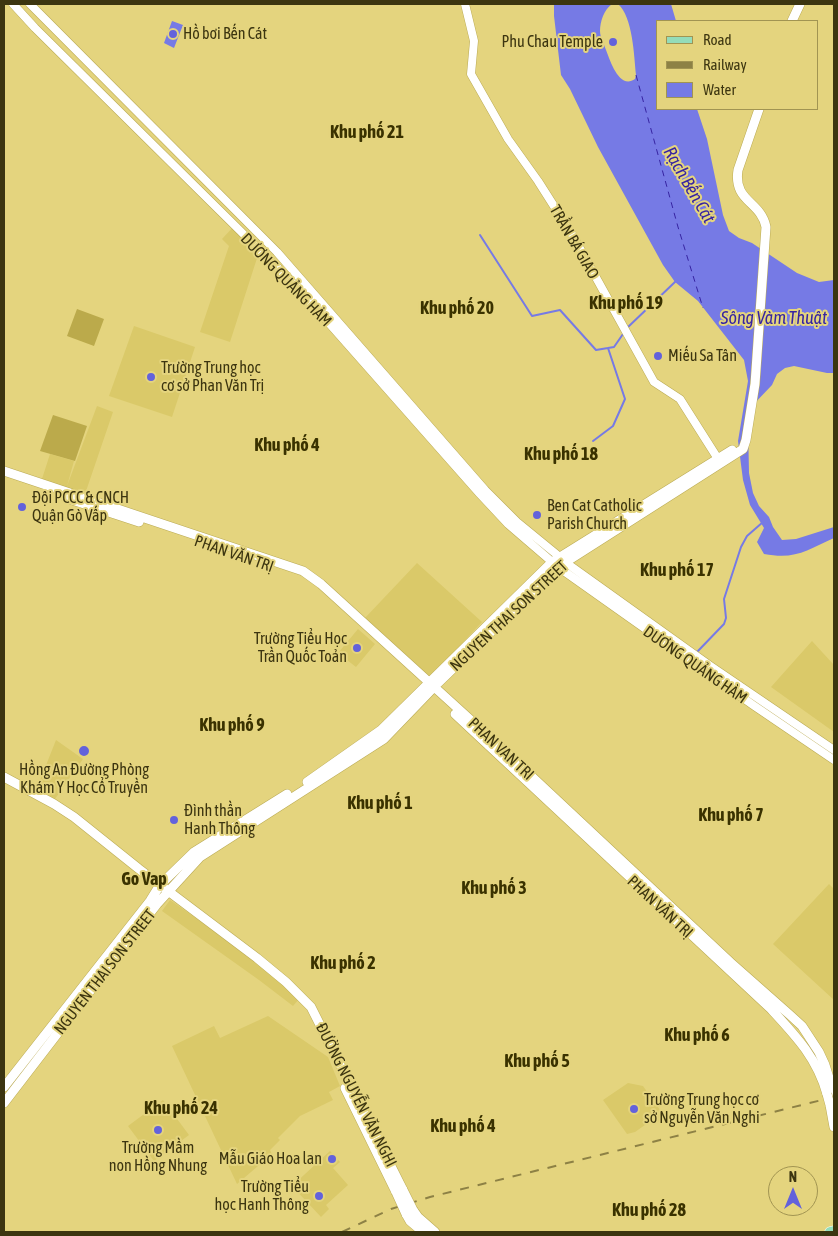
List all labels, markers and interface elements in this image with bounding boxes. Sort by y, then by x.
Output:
legend [656,20,818,110]
place label: Hồ bơi Bến Cát [183,24,267,44]
marker: Hồ bơi Bến Cát [167,28,179,40]
text: Road [703,31,732,48]
place label: Phu Chau Temple [501,32,603,52]
marker: Phu Chau Temple [607,36,619,48]
text: Railway [703,56,747,73]
text: Water [703,81,736,98]
district label: Khu phố 21 [330,121,404,143]
water label: Rạch Bến Cát [658,143,720,227]
street label: TRẦN BÁ GIAO [545,202,603,282]
street label: DƯƠNG QUẢNG HÀM [237,229,335,331]
district label: Khu phố 19 [589,292,663,314]
district label: Khu phố 20 [420,297,494,319]
water label: Sông Vàm Thuật [721,307,827,329]
place label: Miếu Sa Tân [668,346,737,366]
marker: Miếu Sa Tân [652,350,664,362]
place label: Trường Trung học cơ sở Phan Văn Trị [161,358,264,396]
marker: Trường Trung học cơ sở Phan Văn Trị [145,371,157,383]
district label: Khu phố 4 [254,434,320,456]
district label: Khu phố 18 [524,443,598,465]
place label: Đội PCCC & CNCH Quận Gò Vấp [32,488,129,526]
place label: Ben Cat Catholic Parish Church [547,496,642,534]
marker: Đội PCCC & CNCH Quận Gò Vấp [16,501,28,513]
marker: Ben Cat Catholic Parish Church [531,509,543,521]
street label: PHAN VĂN TRỊ [192,531,276,577]
street label: NGUYEN THAI SON STREET [446,557,572,675]
district label: Khu phố 17 [640,559,714,581]
street label: DƯƠNG QUẢNG HÀM [639,622,751,708]
place label: Trường Tiểu Học Trần Quốc Toản [254,629,347,667]
marker: Trường Tiểu Học Trần Quốc Toản [351,642,363,654]
district label: Khu phố 9 [199,714,265,736]
street label: PHAN VAN TRI [464,714,538,784]
marker: Hồng An Đường Phòng Khám Y Học Cổ Truyền [77,744,91,758]
place label: Hồng An Đường Phòng Khám Y Học Cổ Truyền [19,760,149,798]
district label: Khu phố 1 [347,792,413,814]
place label: Đình thần Hanh Thông [184,801,255,839]
district label: Khu phố 7 [698,804,764,826]
marker: Đình thần Hanh Thông [168,814,180,826]
district label: Go Vap [121,868,167,890]
street label: PHAN VĂN TRỊ [623,872,697,942]
district label: Khu phố 3 [461,877,527,899]
street label: NGUYEN THAI SON STREET [50,906,160,1038]
district label: Khu phố 2 [310,952,376,974]
street label: ĐƯỜNG NGUYỄN VĂN NGHI [311,1020,401,1170]
district label: Khu phố 6 [664,1024,730,1046]
district label: Khu phố 5 [504,1050,570,1072]
place label: Trường Trung học cơ sở Nguyễn Văn Nghi [644,1090,760,1128]
district label: Khu phố 24 [144,1097,218,1119]
marker: Trường Trung học cơ sở Nguyễn Văn Nghi [628,1103,640,1115]
district label: Khu phố 4 [430,1115,496,1137]
marker: Trường Mầm non Hồng Nhung [152,1124,164,1136]
place label: Trường Mầm non Hồng Nhung [109,1138,207,1176]
place label: Mẫu Giáo Hoa lan [219,1149,322,1169]
marker: Mẫu Giáo Hoa lan [326,1153,338,1165]
north arrow [768,1166,818,1216]
text: N [789,1169,797,1185]
place label: Trường Tiểu học Hanh Thông [215,1177,309,1215]
marker: Trường Tiểu học Hanh Thông [313,1190,325,1202]
district label: Khu phố 28 [612,1199,686,1221]

